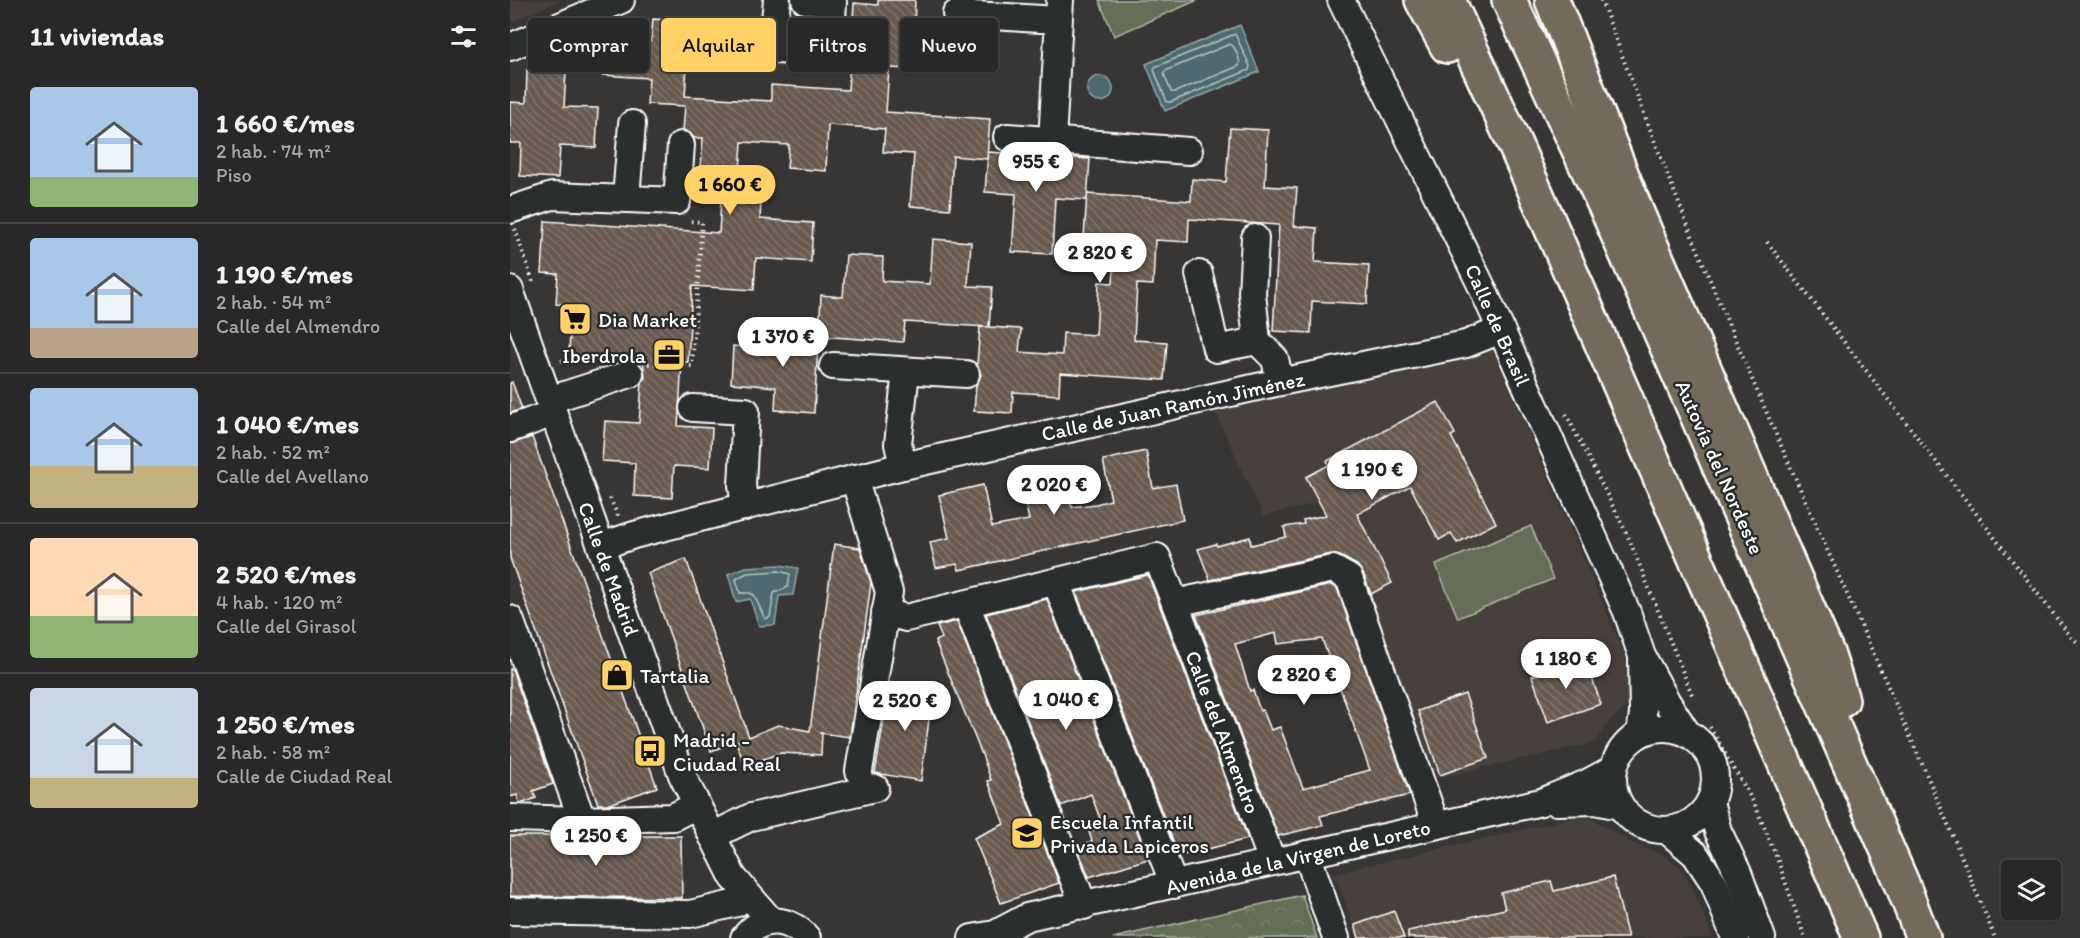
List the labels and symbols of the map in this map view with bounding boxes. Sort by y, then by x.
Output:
pin: 955 € [994,142,1078,193]
pin: 1 660 € [675,165,785,216]
pin: 2 820 € [1045,233,1155,284]
street label: Calle de Brasil [1460,260,1536,390]
supermarket icon: Dia Market [557,301,593,337]
place label: Dia Market [598,307,697,332]
pin: 1 370 € [728,317,838,368]
office icon: Iberdrola [651,337,687,373]
place label: Iberdrola [562,343,646,368]
street label: Calle de Juan Ramón Jiménez [1039,366,1307,446]
street label: Autovía del Nordeste [1670,376,1770,558]
pin: 1 190 € [1317,450,1427,501]
pin: 2 020 € [999,465,1109,516]
street label: Calle de Madrid [573,498,645,640]
pin: 1 180 € [1511,639,1621,690]
street label: Calle del Almendro [1180,647,1266,817]
pin: 2 820 € [1249,655,1359,706]
shop icon: Tartalia [599,657,635,693]
place label: Tartalia [640,663,709,688]
pin: 1 040 € [1011,680,1121,731]
pin: 2 520 € [850,681,960,732]
place label: Madrid - Ciudad Real [673,727,781,776]
bus stop icon: Madrid - Ciudad Real [632,733,668,769]
place label: Escuela Infantil Privada Lapiceros [1050,809,1209,858]
street label: Avenida de la Virgen de Loreto [1163,814,1433,900]
school or university icon: Escuela Infantil Privada Lapiceros [1009,815,1045,851]
pin: 1 250 € [541,816,651,867]

